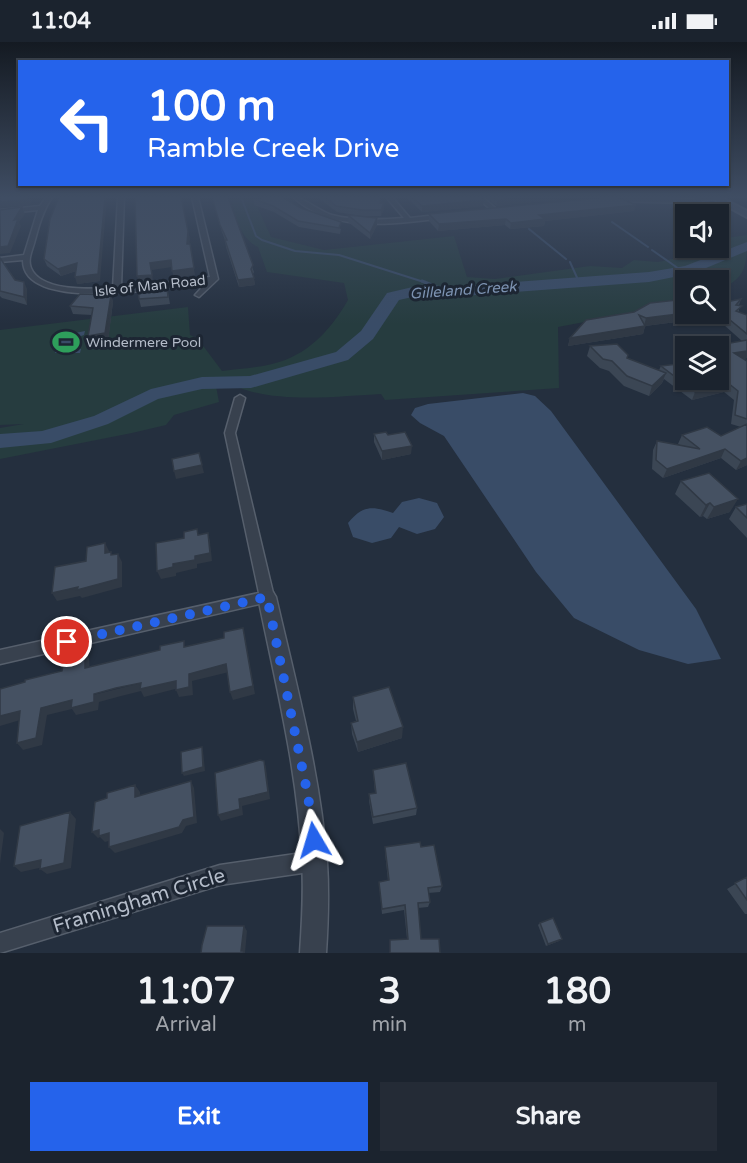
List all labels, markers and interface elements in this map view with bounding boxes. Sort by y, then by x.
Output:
text: 11:04 [30,8,91,34]
text: 100 m [147,81,276,132]
icon: left [48,84,126,162]
text: Ramble Creek Drive [147,132,400,165]
map controls [675,204,729,390]
button: sound [675,204,729,258]
button: search [675,270,729,324]
street label: Isle of Man Road [94,272,206,300]
water label: Gilleland Creek [409,277,519,303]
sports icon: Windermere Pool [51,327,81,357]
place label: Windermere Pool [86,334,201,351]
button: layers [675,336,729,390]
pin [41,616,92,667]
icon: arrive [50,625,83,658]
position arrow [282,808,346,872]
street label: Framingham Circle [50,863,228,939]
text: 11:07 [136,970,236,1013]
text: 3 [378,970,401,1013]
text: 180 [543,970,611,1013]
text: Arrival [155,1013,217,1037]
text: min [372,1013,407,1037]
text: m [568,1013,586,1037]
button: Exit [30,1082,368,1151]
button: Share [380,1082,717,1151]

